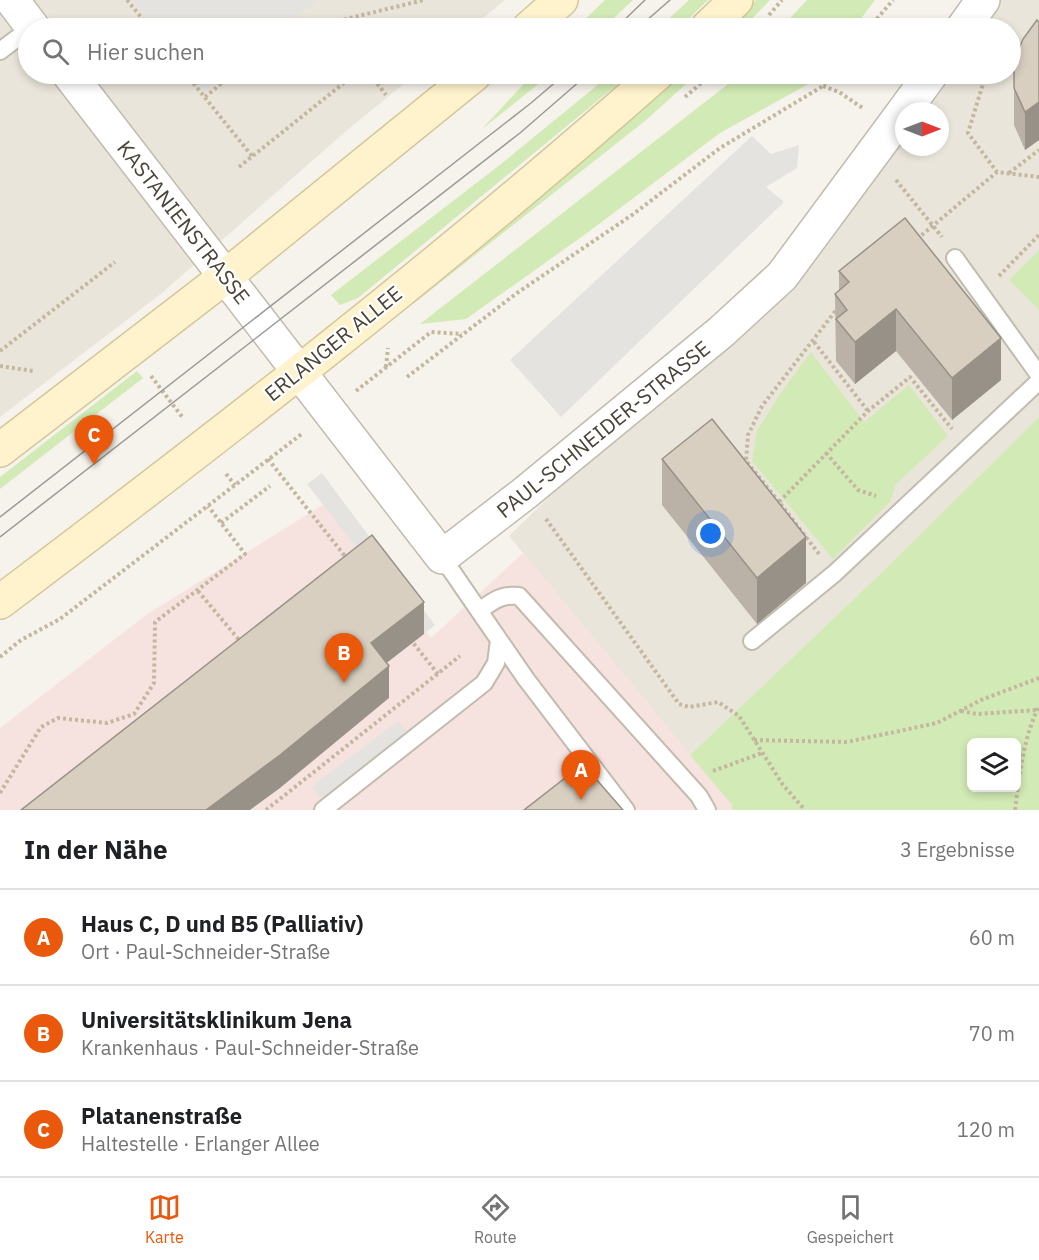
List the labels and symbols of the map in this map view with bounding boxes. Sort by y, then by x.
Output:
north arrow [895,102,949,156]
street label: KASTANIENSTRASSE [111,134,257,310]
street label: ERLANGER ALLEE [258,279,408,407]
street label: PAUL-SCHNEIDER-STRASSE [490,334,716,524]
pin: C [74,416,113,465]
your location [696,519,725,548]
pin: B [324,634,364,683]
pin: A [562,750,600,800]

